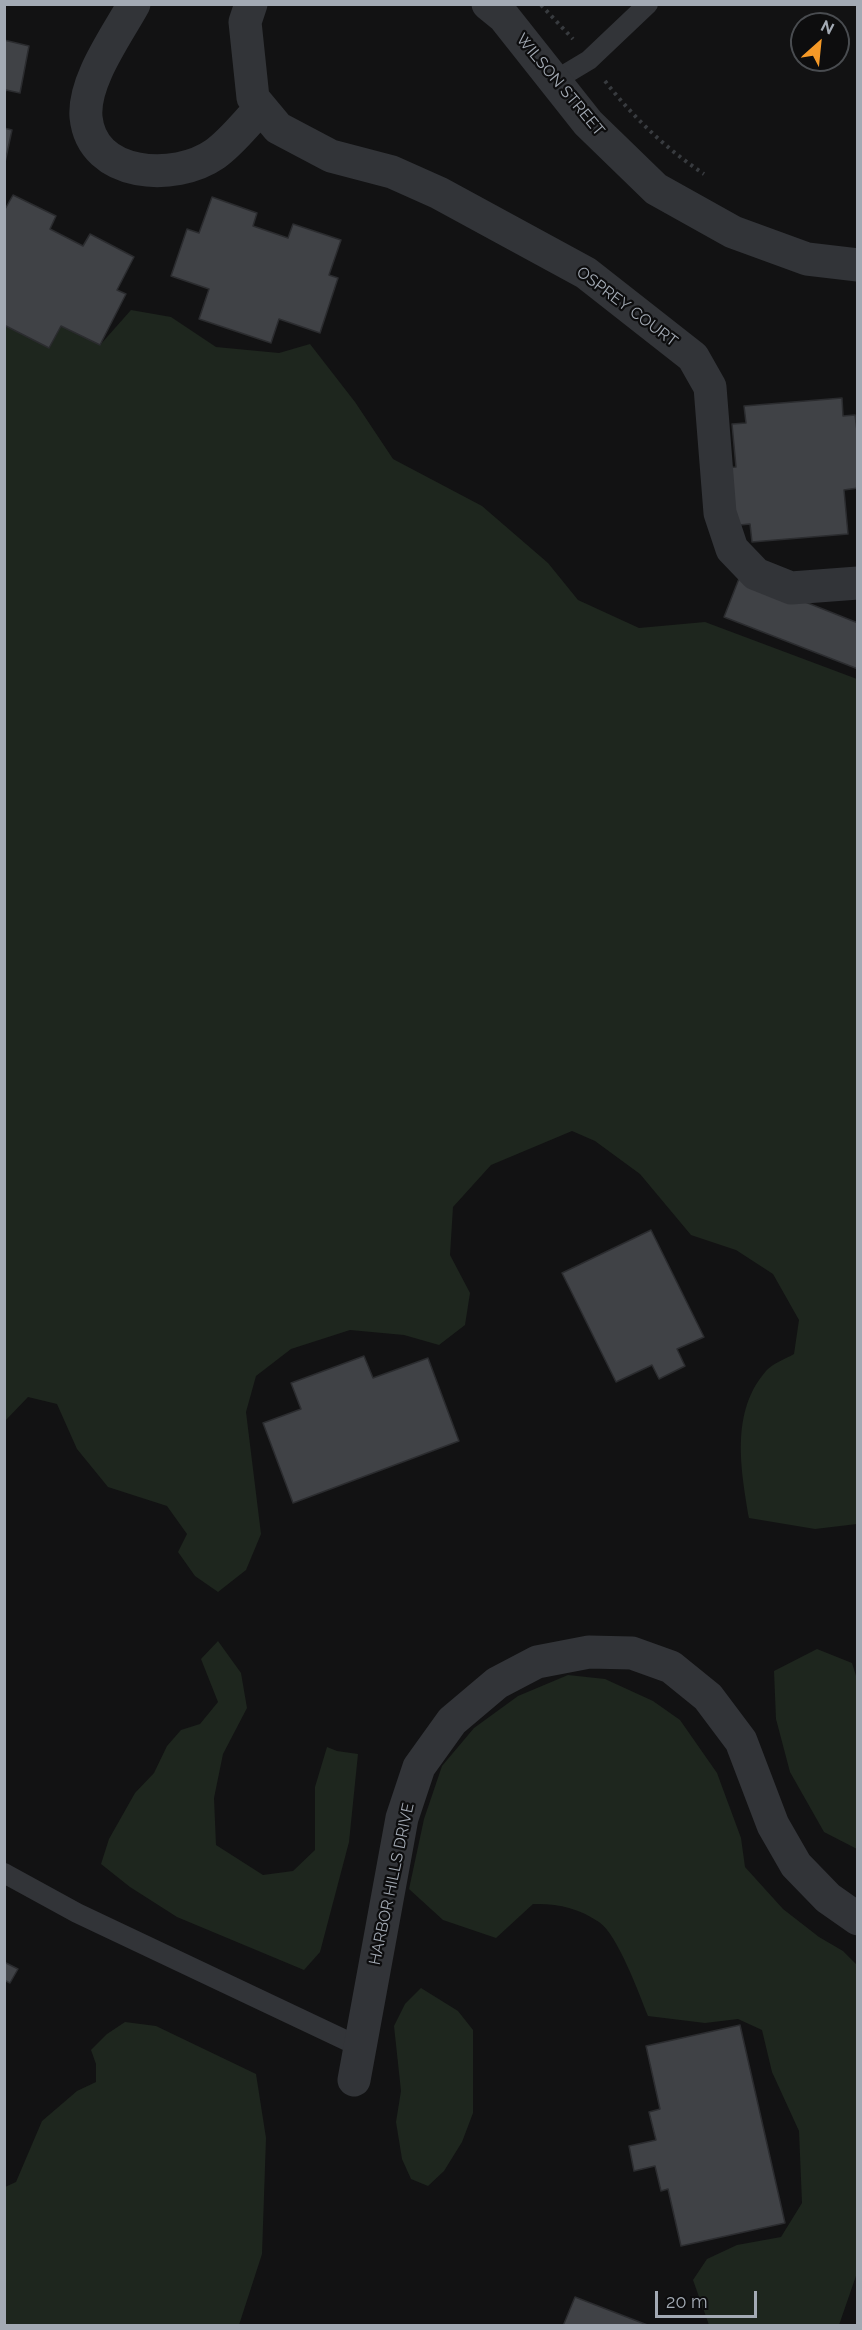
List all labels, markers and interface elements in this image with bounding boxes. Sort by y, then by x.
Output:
north arrow [790,12,850,72]
text: N [818,16,837,39]
street label: WILSON STREET [512,30,608,140]
street label: OSPREY COURT [573,263,681,351]
street label: HARBOR HILLS DRIVE [365,1801,419,1967]
scale bar [658,2279,760,2317]
text: 20 m [666,2291,708,2312]

